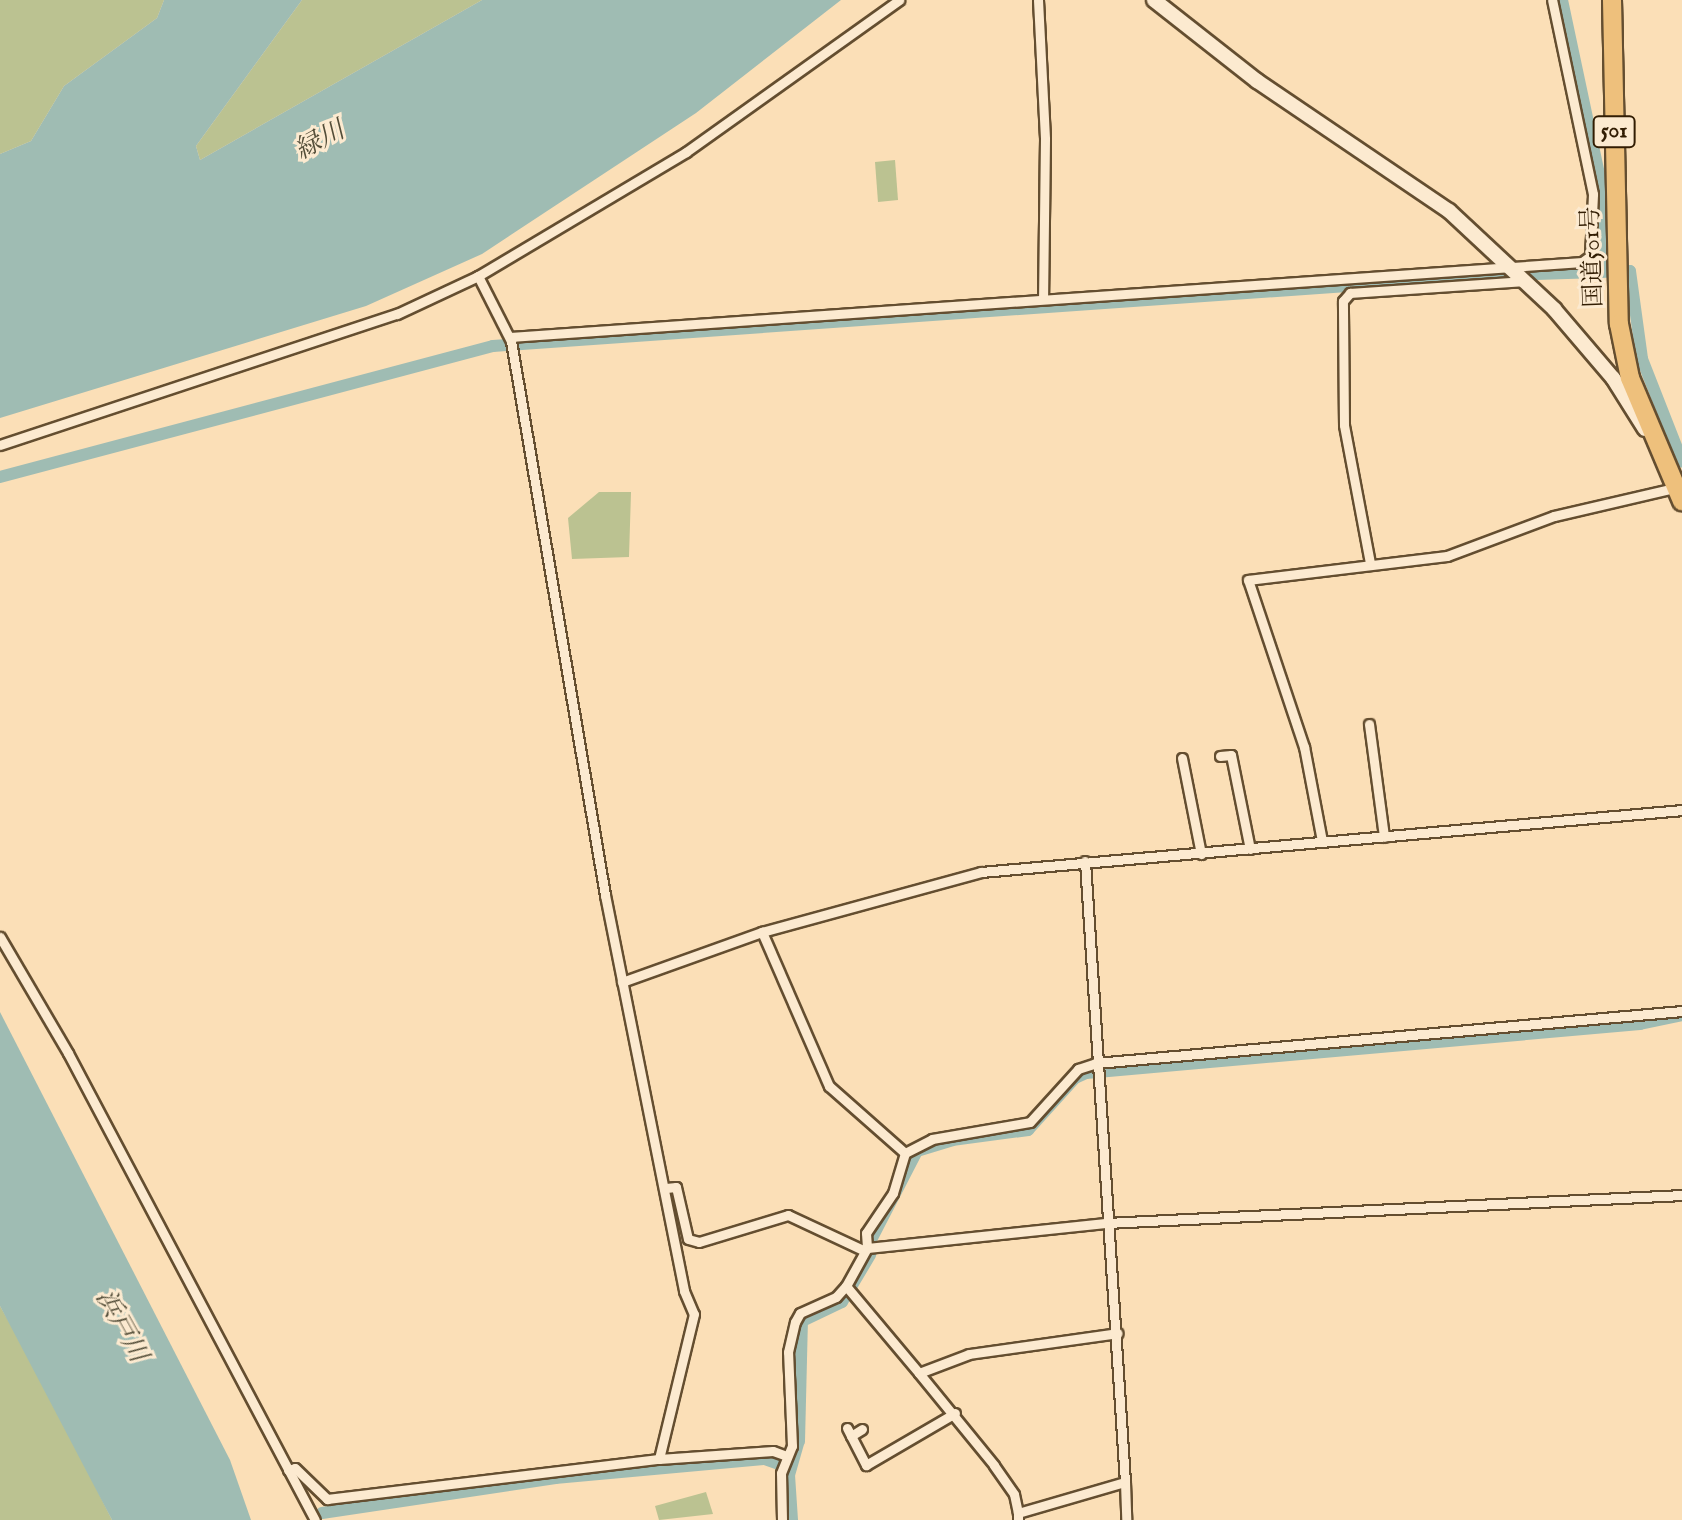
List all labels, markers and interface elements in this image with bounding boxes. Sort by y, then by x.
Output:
road number: 501 [1592,114,1636,150]
water label: 緑川 [290,115,350,167]
street label: 国道501号 [1577,206,1609,308]
water label: 浜戸川 [88,1284,154,1368]

